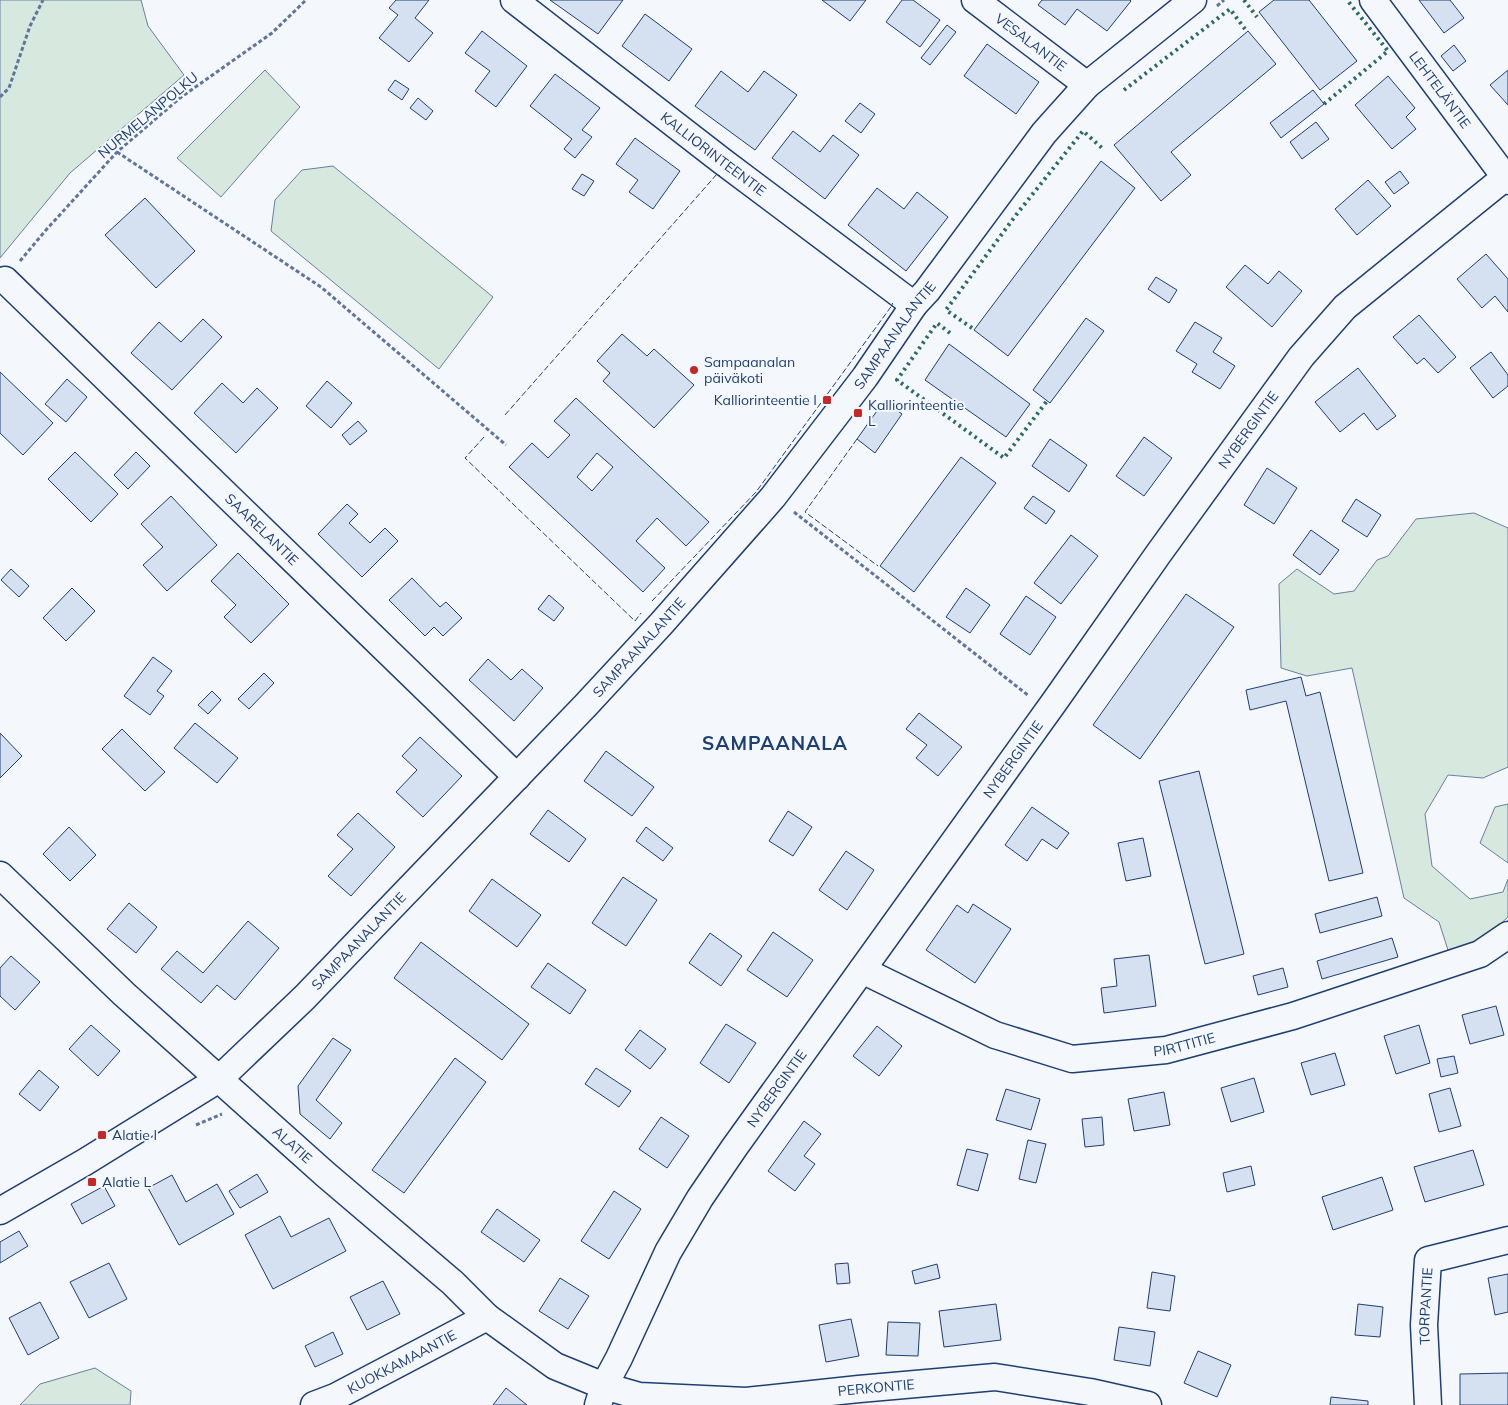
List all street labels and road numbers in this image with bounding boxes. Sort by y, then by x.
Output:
street label: VESALANTIE [991,9,1070,75]
street label: LEHTELÄNTIE [1405,48,1475,132]
street label: NURMELANPOLKU [94,68,202,162]
street label: KALLIORINTEENTIE [657,108,770,200]
street label: SAMPAANALANTIE [850,278,940,393]
street label: NYBERGINTIE [1214,388,1282,472]
street label: SAARELANTIE [221,490,302,569]
street label: SAMPAANALANTIE [589,594,689,701]
street label: NYBERGINTIE [979,717,1047,802]
street label: SAMPAANALANTIE [307,888,410,994]
street label: PIRTTITIE [1152,1028,1217,1060]
street label: NYBERGINTIE [743,1046,811,1131]
street label: ALATIE [269,1122,316,1167]
street label: TORPANTIE [1415,1267,1437,1345]
street label: KUOKKAMAANTIE [344,1326,460,1398]
street label: PERKONTIE [837,1375,915,1400]

